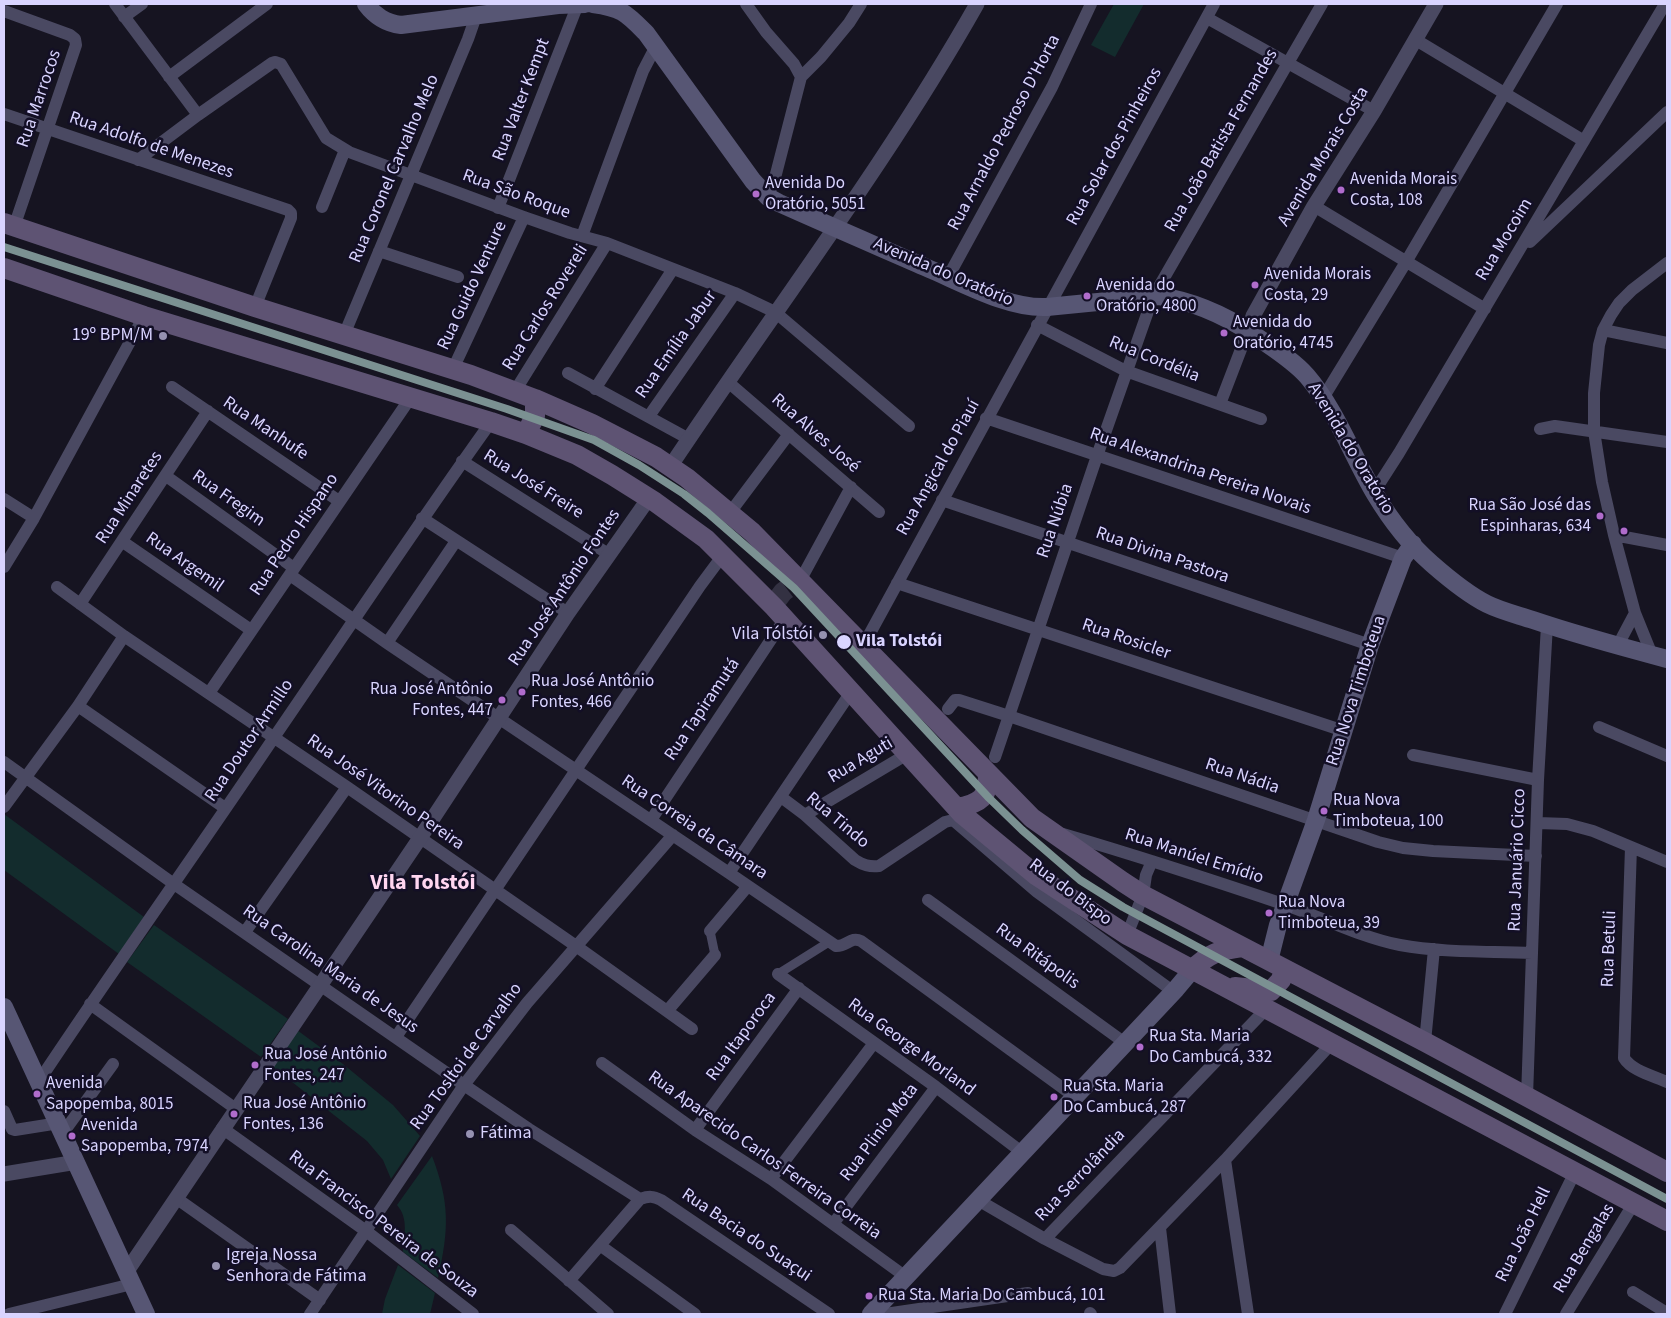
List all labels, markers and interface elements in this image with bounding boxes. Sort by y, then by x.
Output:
street label: Rua Arnaldo Pedroso D'Horta [944,31,1066,235]
street label: Rua Valter Kempt [489,36,555,164]
street label: Rua João Batista Fernandes [1161,46,1283,236]
street label: Rua Marrocos [13,47,67,151]
street label: Rua Solar dos Pinheiros [1063,64,1167,230]
street label: Rua Coronel Carvalho Melo [345,71,445,267]
street label: Avenida Morais Costa [1274,83,1374,231]
street label: Rua Adolfo de Menezes [66,108,236,184]
street label: Rua São Roque [459,165,573,225]
place label: Avenida Morais Costa, 108 [1350,170,1457,210]
place label: Avenida Do Oratório, 5051 [765,174,865,214]
marker: Avenida Morais Costa, 108 [1336,185,1346,195]
marker: Avenida Do Oratório, 5051 [751,189,761,199]
street label: Rua Mocoim [1472,195,1538,285]
street label: Rua Guido Venture [434,218,512,354]
street label: Avenida do Oratório [870,234,1016,312]
street label: Rua Carlos Rovereli [498,241,594,375]
place label: Avenida Morais Costa, 29 [1264,265,1371,305]
place label: Avenida do Oratório, 4800 [1096,276,1196,316]
marker: Avenida Morais Costa, 29 [1250,280,1260,290]
street label: Rua Emília Jabur [632,287,722,403]
marker: Avenida do Oratório, 4800 [1082,291,1092,301]
place label: Avenida do Oratório, 4745 [1233,313,1333,353]
place label: 19º BPM/M [72,325,153,347]
marker: Avenida do Oratório, 4745 [1219,328,1229,338]
marker: 19º BPM/M [157,330,169,342]
street label: Rua Cordélia [1106,332,1202,388]
street label: Avenida do Oratório [1302,379,1398,519]
street label: Rua Alves José [766,390,864,478]
street label: Rua Manhufe [218,393,312,465]
street label: Rua Angical do Piauí [893,396,985,540]
street label: Rua Alexandrina Pereira Novais [1086,424,1314,520]
street label: Rua José Freire [479,446,587,524]
street label: Rua Minaretes [92,448,168,548]
street label: Rua Fregim [187,466,269,532]
street label: Rua Pedro Hispano [246,470,344,600]
street label: Rua Núbia [1033,481,1079,561]
place label: Rua São José das Espinharas, 634 [1468,496,1591,536]
street label: Rua José Antônio Fontes [504,505,626,671]
marker: Rua São José das Espinharas, 634 [1595,511,1605,521]
street label: Rua Divina Pastora [1092,523,1232,589]
unlabelled marker [1619,526,1629,536]
street label: Rua Argemil [141,528,227,598]
street label: Rua Nova Timboteua [1323,613,1391,769]
street label: Rua Rosicler [1079,615,1173,665]
place label: Vila Tólstói [732,624,813,646]
marker: Vila Tólstói [817,629,829,641]
place label: Vila Tolstói [856,631,942,653]
marker: Vila Tolstói [835,633,853,651]
street label: Rua Tapiramutá [661,655,745,765]
place label: Rua José Antônio Fontes, 466 [531,672,654,712]
street label: Rua Doutor Armillo [201,676,299,806]
place label: Rua José Antônio Fontes, 447 [370,680,493,720]
marker: Rua José Antônio Fontes, 466 [517,687,527,697]
marker: Rua José Antônio Fontes, 447 [497,695,507,705]
street label: Rua José Vitorino Pereira [302,730,468,856]
street label: Rua Aguti [825,733,897,789]
street label: Rua Nádia [1202,754,1282,800]
street label: Rua Correia da Câmara [617,771,771,885]
street label: Rua Tindo [801,788,873,854]
street label: Rua Januário Cicco [1505,788,1531,932]
place label: Rua Nova Timboteua, 100 [1333,791,1443,831]
marker: Rua Nova Timboteua, 100 [1319,806,1329,816]
street label: Rua Manúel Emídio [1122,824,1266,890]
street label: Rua do Bispo [1024,855,1116,931]
district label: Vila Tolstói [370,871,476,897]
place label: Rua Nova Timboteua, 39 [1278,893,1380,933]
street label: Rua Carolina Maria de Jesus [238,901,422,1039]
marker: Rua Nova Timboteua, 39 [1264,908,1274,918]
street label: Rua Betuli [1598,910,1622,988]
street label: Rua Ritápolis [991,919,1083,995]
street label: Rua Tosltoi de Carvalho [406,979,528,1135]
street label: Rua Itaporoca [702,988,782,1086]
street label: Rua George Morland [843,994,979,1102]
place label: Rua Sta. Maria Do Cambucá, 332 [1149,1027,1272,1067]
marker: Rua Sta. Maria Do Cambucá, 332 [1135,1042,1145,1052]
place label: Rua José Antônio Fontes, 247 [264,1045,387,1085]
marker: Rua José Antônio Fontes, 247 [250,1060,260,1070]
street label: Rua Aparecido Carlos Ferreira Correia [643,1067,885,1245]
place label: Avenida Sapopemba, 8015 [46,1074,173,1114]
place label: Rua Sta. Maria Do Cambucá, 287 [1063,1077,1186,1117]
street label: Rua Plinio Mota [836,1080,924,1186]
marker: Avenida Sapopemba, 8015 [32,1089,42,1099]
marker: Rua Sta. Maria Do Cambucá, 287 [1049,1092,1059,1102]
place label: Rua José Antônio Fontes, 136 [243,1094,366,1134]
marker: Rua José Antônio Fontes, 136 [229,1109,239,1119]
place label: Avenida Sapopemba, 7974 [81,1116,208,1156]
place label: Fátima [480,1123,532,1145]
street label: Rua Serrolândia [1031,1125,1131,1227]
marker: Fátima [464,1128,476,1140]
marker: Avenida Sapopemba, 7974 [67,1131,77,1141]
street label: Rua Francisco Pereira de Souza [284,1147,482,1303]
street label: Rua João Hell [1492,1184,1556,1286]
street label: Rua Bacia do Suaçui [677,1185,815,1287]
street label: Rua Bengalas [1550,1200,1620,1298]
place label: Igreja Nossa Senhora de Fátima [226,1245,367,1288]
marker: Igreja Nossa Senhora de Fátima [210,1260,222,1272]
place label: Rua Sta. Maria Do Cambucá, 101 [878,1286,1105,1306]
marker: Rua Sta. Maria Do Cambucá, 101 [864,1291,874,1301]

